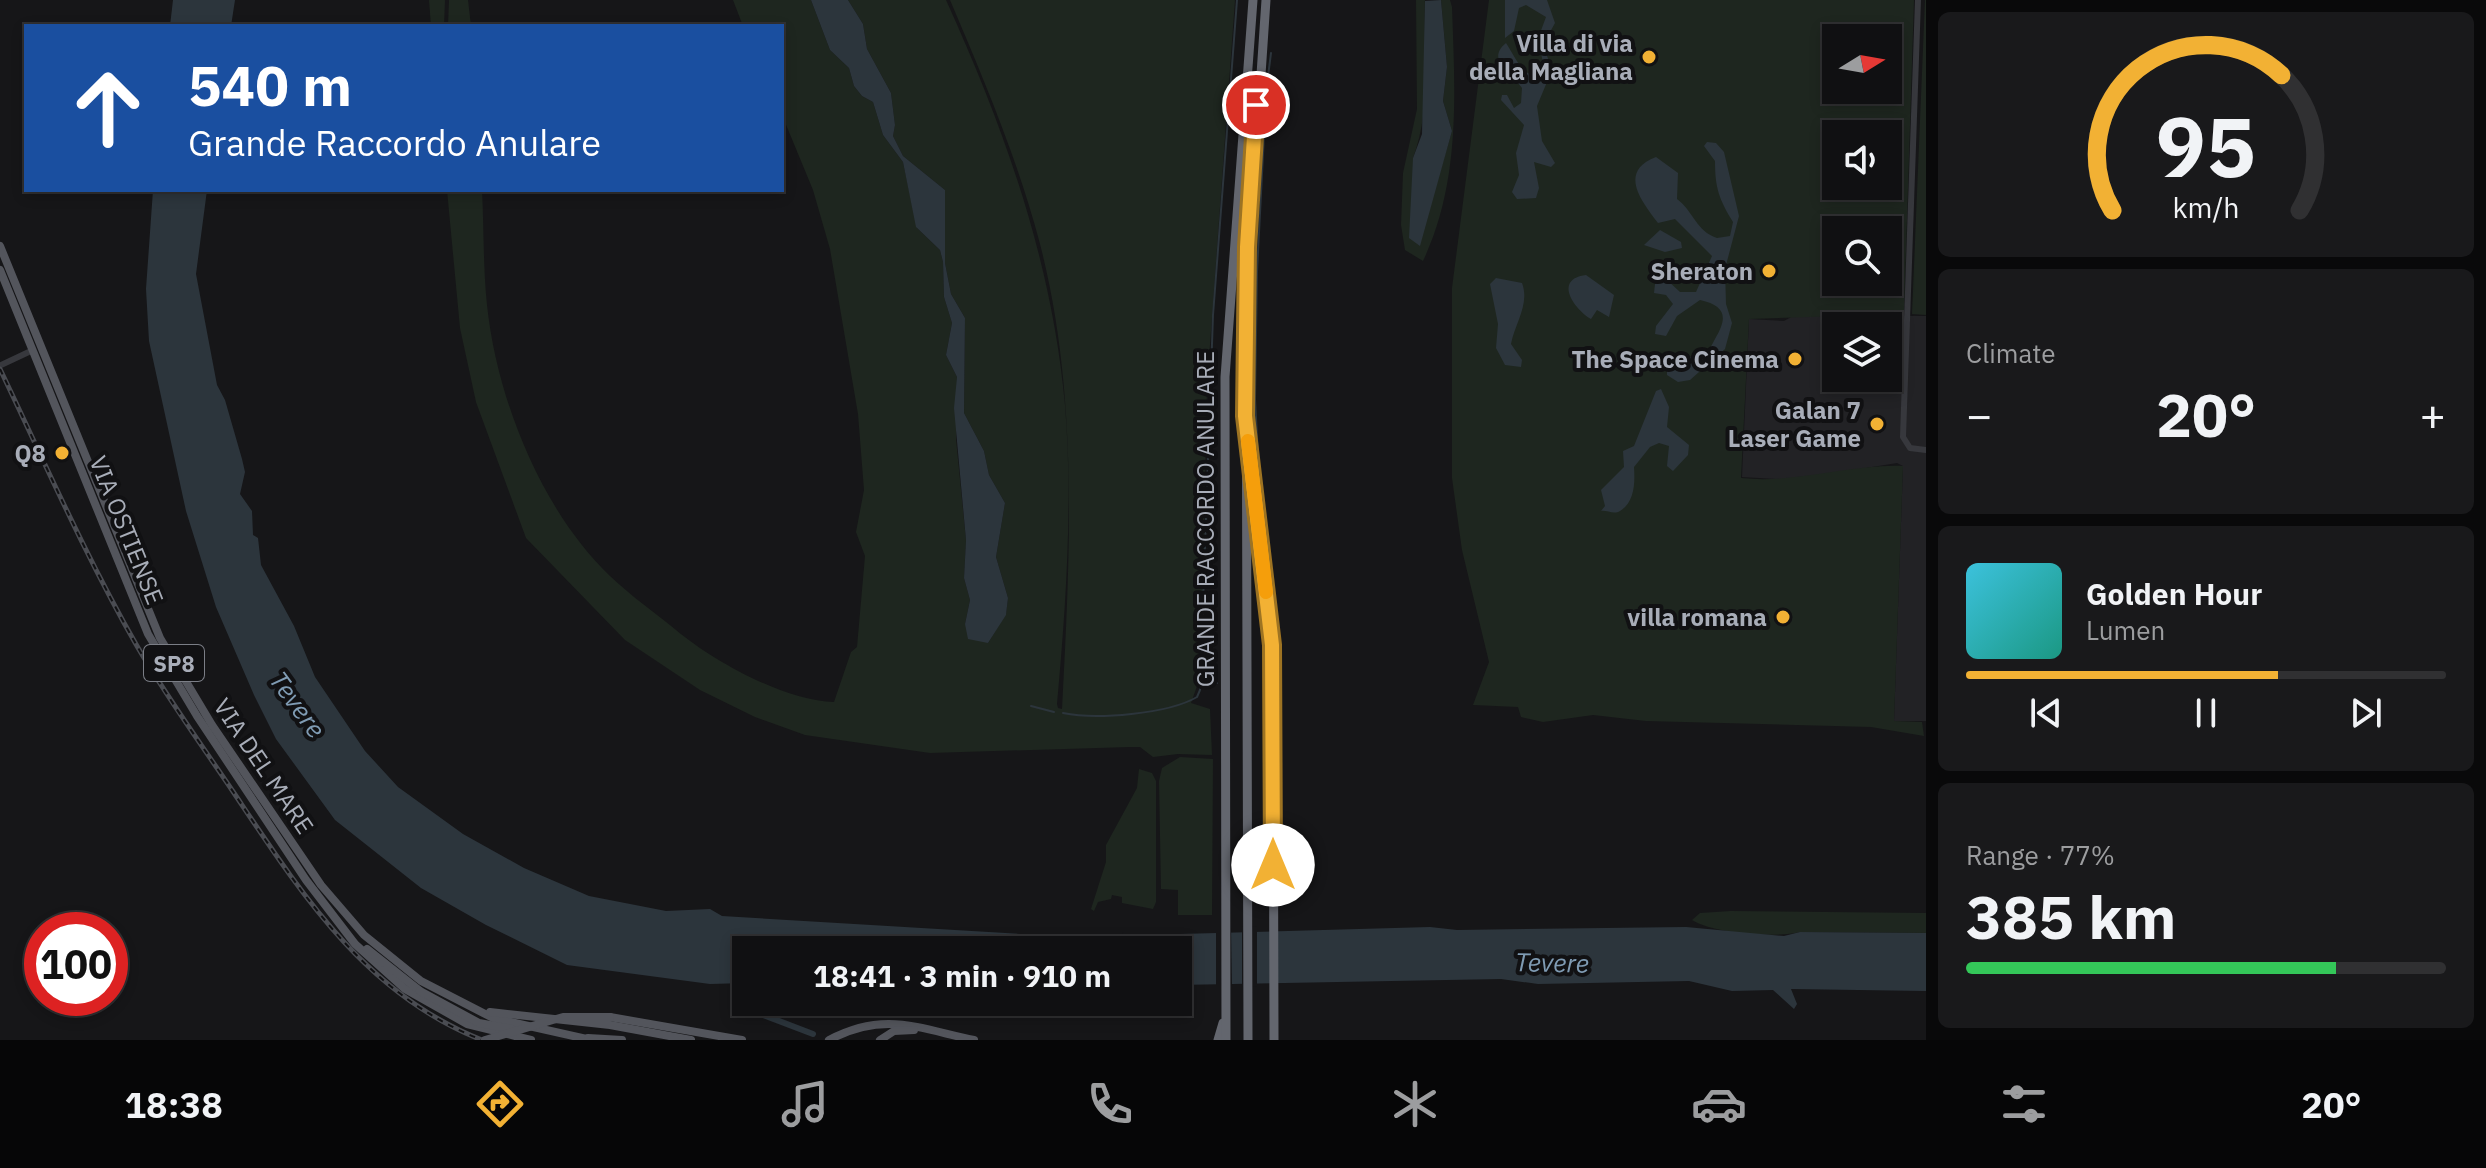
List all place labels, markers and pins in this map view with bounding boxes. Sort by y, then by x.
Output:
place label: Villa di via della Magliana [1469,27,1633,87]
marker: Villa di via della Magliana [1640,48,1658,66]
pin [1222,71,1290,139]
place label: Sheraton [1650,255,1753,287]
marker: Sheraton [1760,262,1778,280]
place label: The Space Cinema [1571,343,1779,375]
marker: The Space Cinema [1786,350,1804,368]
place label: Galan 7 Laser Game [1728,394,1861,454]
marker: Galan 7 Laser Game [1868,415,1886,433]
place label: Q8 [14,437,46,469]
marker: Q8 [53,444,71,462]
place label: villa romana [1627,601,1767,633]
marker: villa romana [1774,608,1792,626]

